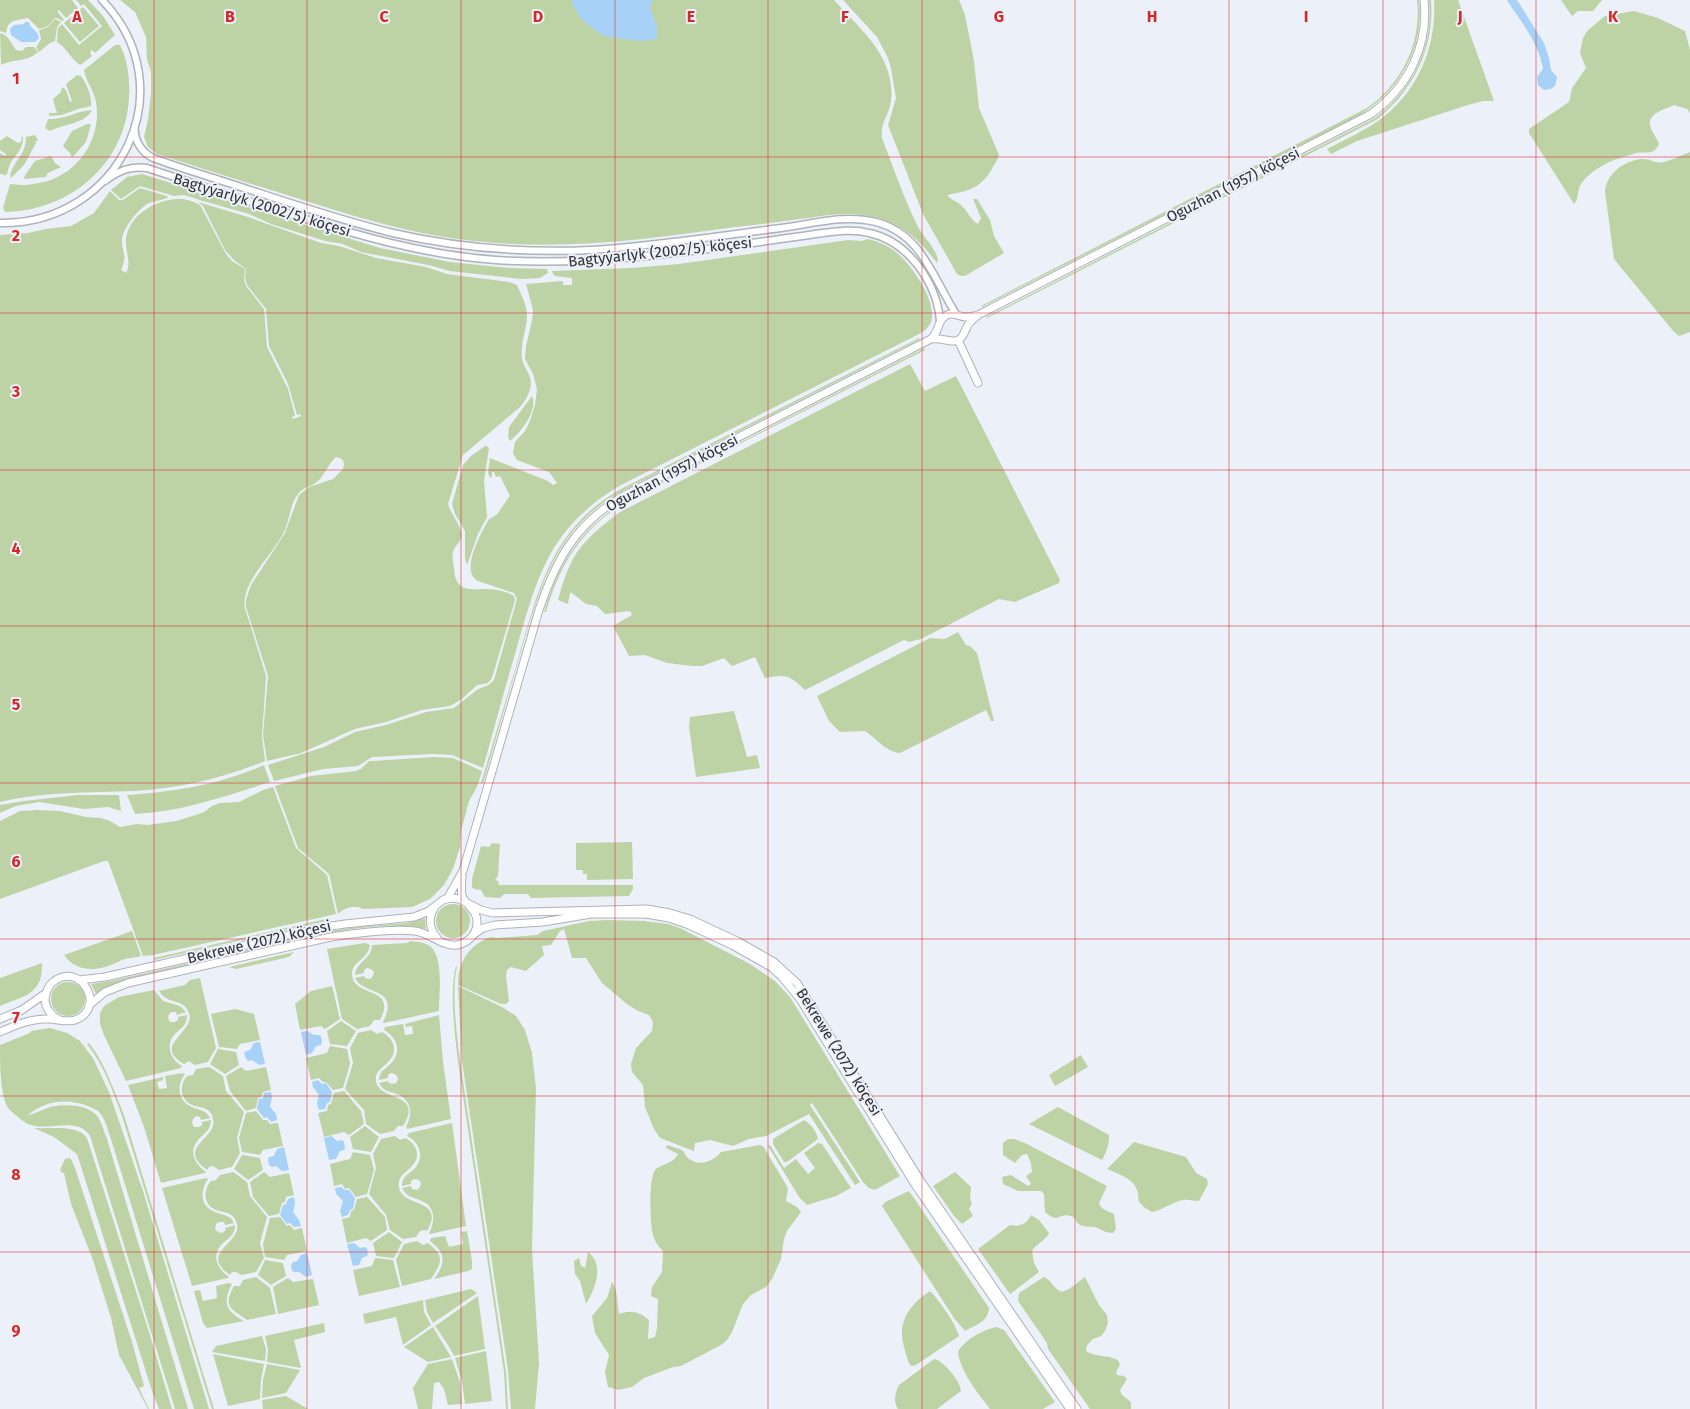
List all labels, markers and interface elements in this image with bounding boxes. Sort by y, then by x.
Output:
text: A [71,7,82,26]
text: B [225,7,235,26]
text: C [379,7,389,26]
text: D [533,7,543,26]
text: E [687,7,695,26]
text: F [841,7,849,26]
text: G [994,7,1004,26]
text: H [1147,7,1157,26]
text: I [1304,7,1308,26]
text: J [1456,7,1463,26]
text: K [1608,7,1619,26]
text: 1 [12,69,20,88]
street label: Oguzhan (1957) köçesi [1163,144,1303,226]
street label: Bagtyýarlyk (2002/5) köçesi [171,169,353,241]
text: 2 [12,226,20,245]
street label: Bagtyýarlyk (2002/5) köçesi [567,233,753,271]
text: 3 [11,382,20,401]
street label: Oguzhan (1957) köçesi [603,430,741,516]
text: 4 [11,539,21,558]
text: 5 [12,695,21,714]
text: 6 [11,852,21,871]
street label: Bekrewe (2072) köçesi [185,917,333,967]
street label: Bekrewe (2072) köçesi [792,985,886,1119]
text: 7 [12,1008,20,1027]
text: 8 [11,1165,21,1184]
text: 9 [12,1321,21,1340]

